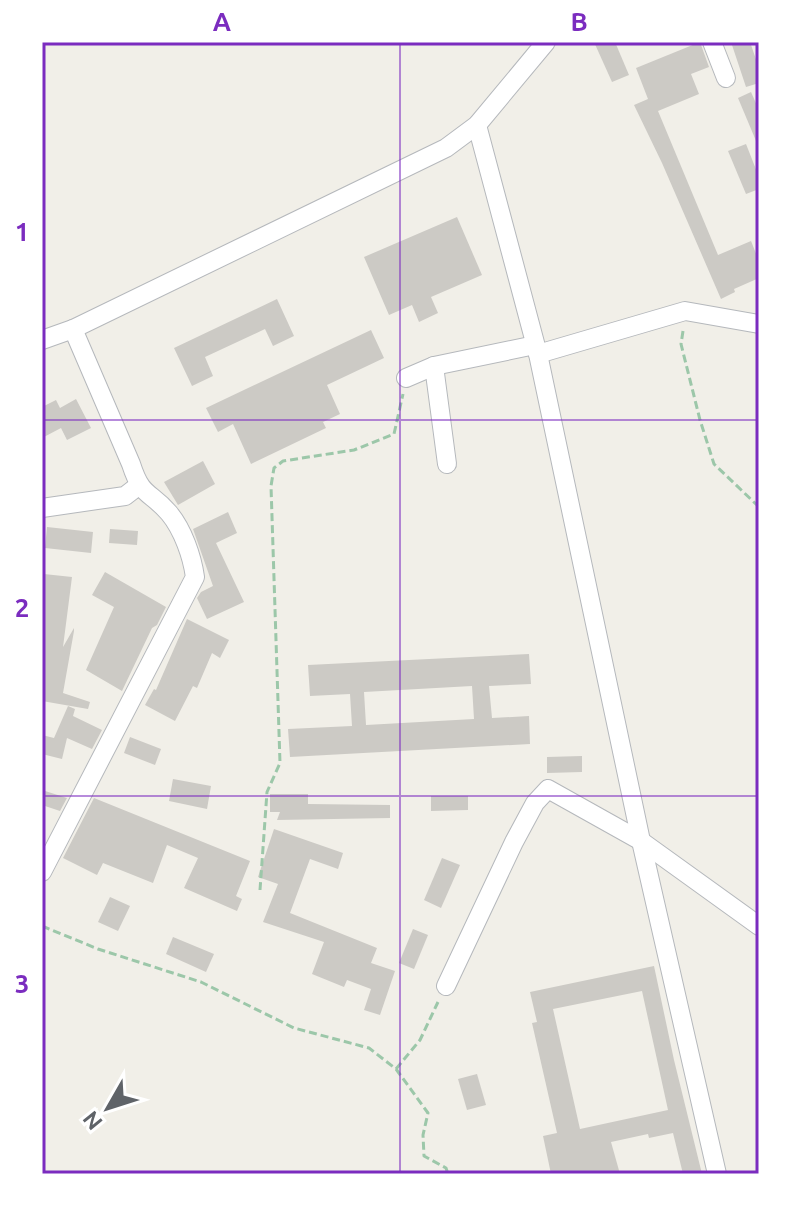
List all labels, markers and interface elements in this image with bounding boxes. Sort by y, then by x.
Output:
text: A [213,7,232,36]
text: B [570,7,588,36]
text: 1 [15,217,29,246]
text: 2 [15,593,29,622]
text: 3 [15,969,29,998]
north arrow [68,1068,148,1148]
text: N [77,1107,107,1135]

